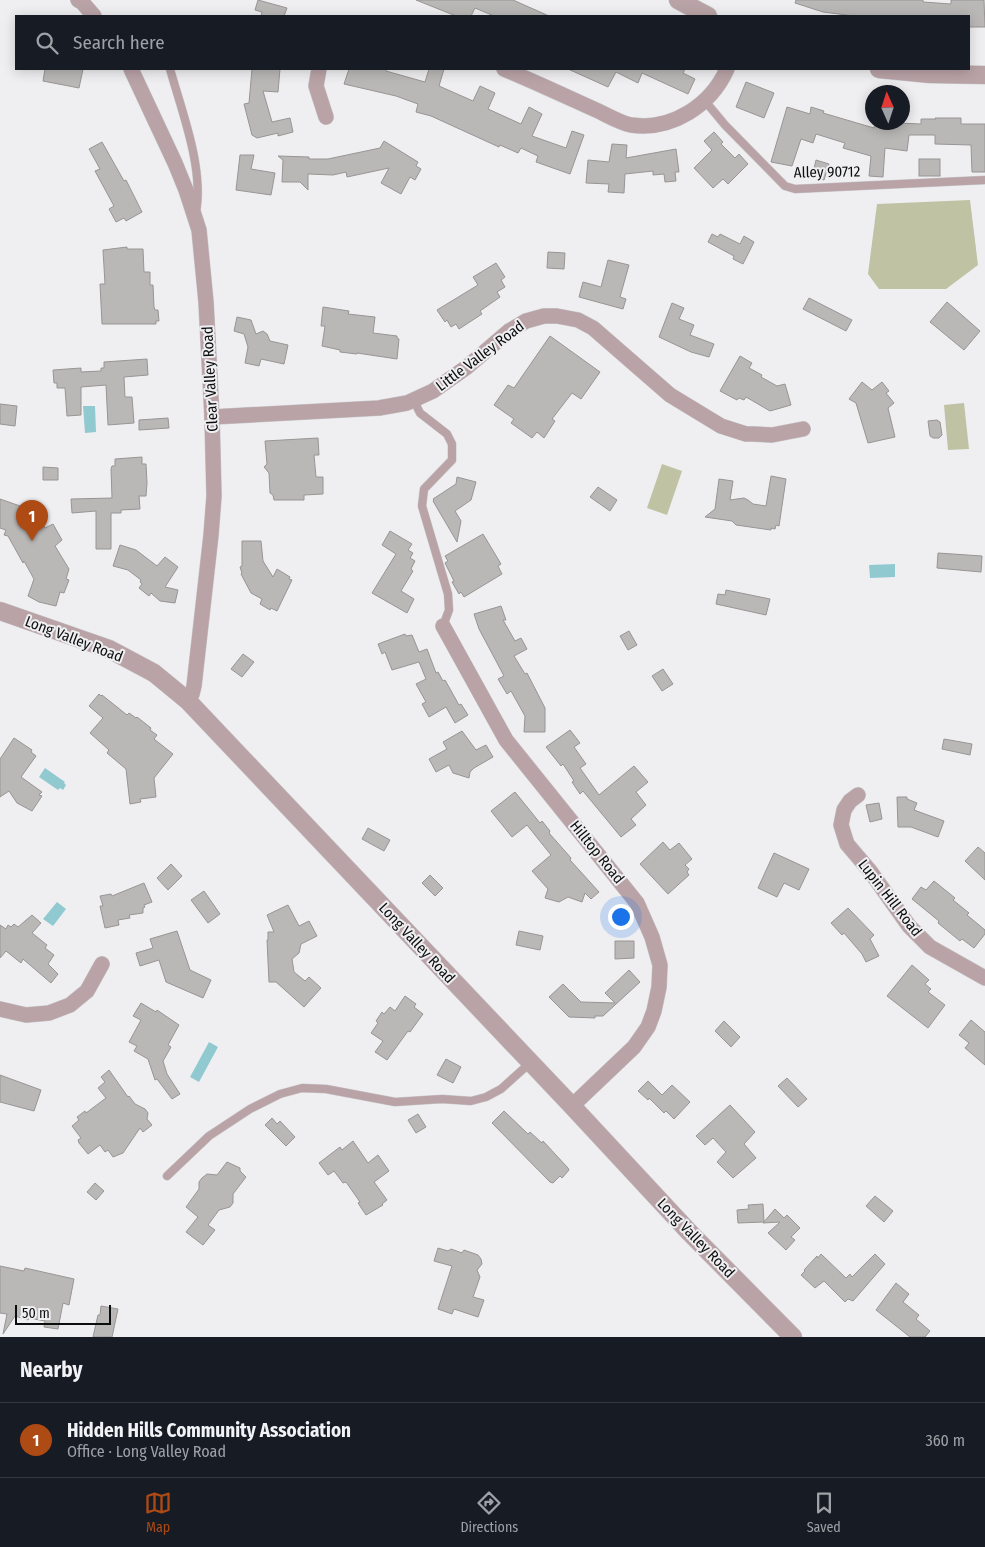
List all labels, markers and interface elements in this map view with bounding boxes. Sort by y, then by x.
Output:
search box [15,15,970,70]
icon: search [33,29,61,57]
text: Search here [73,31,165,54]
north arrow [865,85,910,130]
street label: Alley 90712 [794,162,861,182]
street label: Little Valley Road [432,317,528,395]
street label: Clear Valley Road [198,326,222,432]
pin: 1 [16,500,48,541]
street label: Long Valley Road [22,612,126,666]
street label: Hilltop Road [566,817,628,887]
street label: Lupin Hill Road [854,856,926,940]
street label: Long Valley Road [375,899,459,987]
your location [608,904,634,930]
street label: Long Valley Road [654,1195,738,1281]
scale bar [15,1302,111,1325]
text: 50 m [22,1305,50,1322]
text: Nearby [20,1357,82,1383]
text: Hidden Hills Community Association [67,1419,351,1442]
text: 1 [33,1431,39,1450]
text: 360 m [925,1431,965,1450]
text: Office · Long Valley Road [67,1442,226,1461]
tab: Map [144,1489,172,1536]
tab: Directions [460,1489,518,1536]
tab: Saved [807,1489,841,1536]

